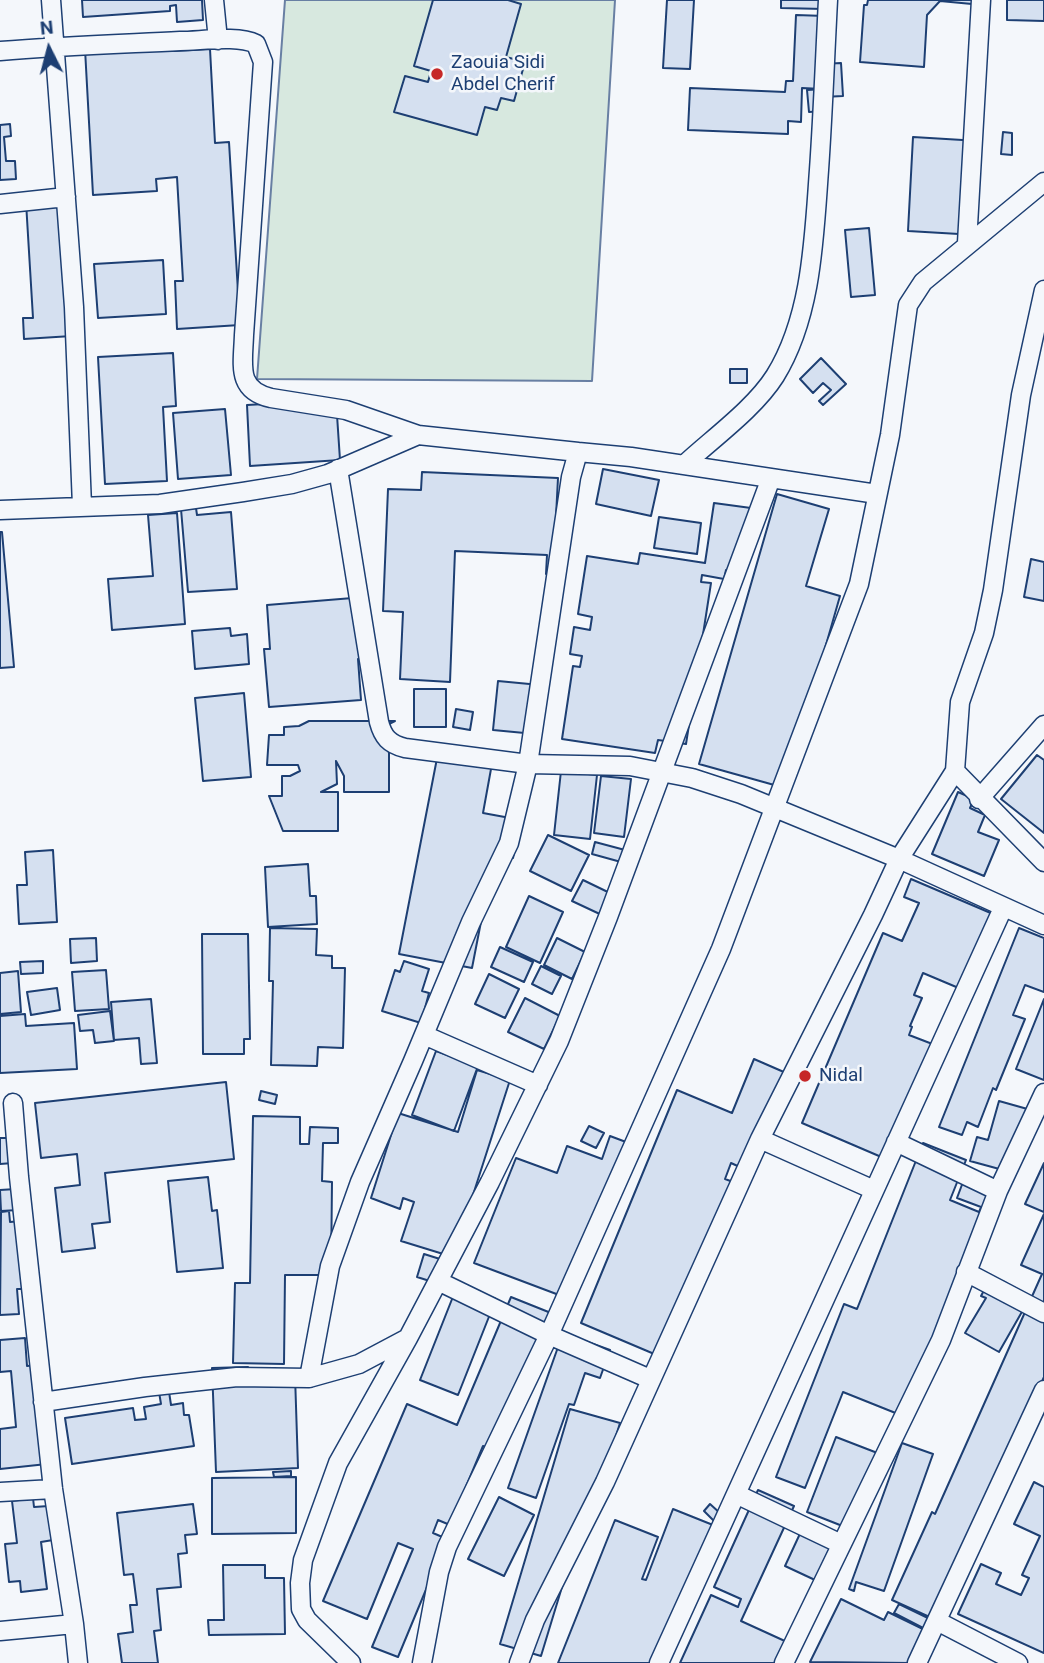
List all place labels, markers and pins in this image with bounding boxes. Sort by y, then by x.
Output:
place label: Zaouia Sidi Abdel Cherif [451,52,555,96]
marker: Zaouia Sidi Abdel Cherif [429,66,445,82]
place label: Nidal [819,1065,863,1087]
marker: Nidal [797,1068,813,1084]

